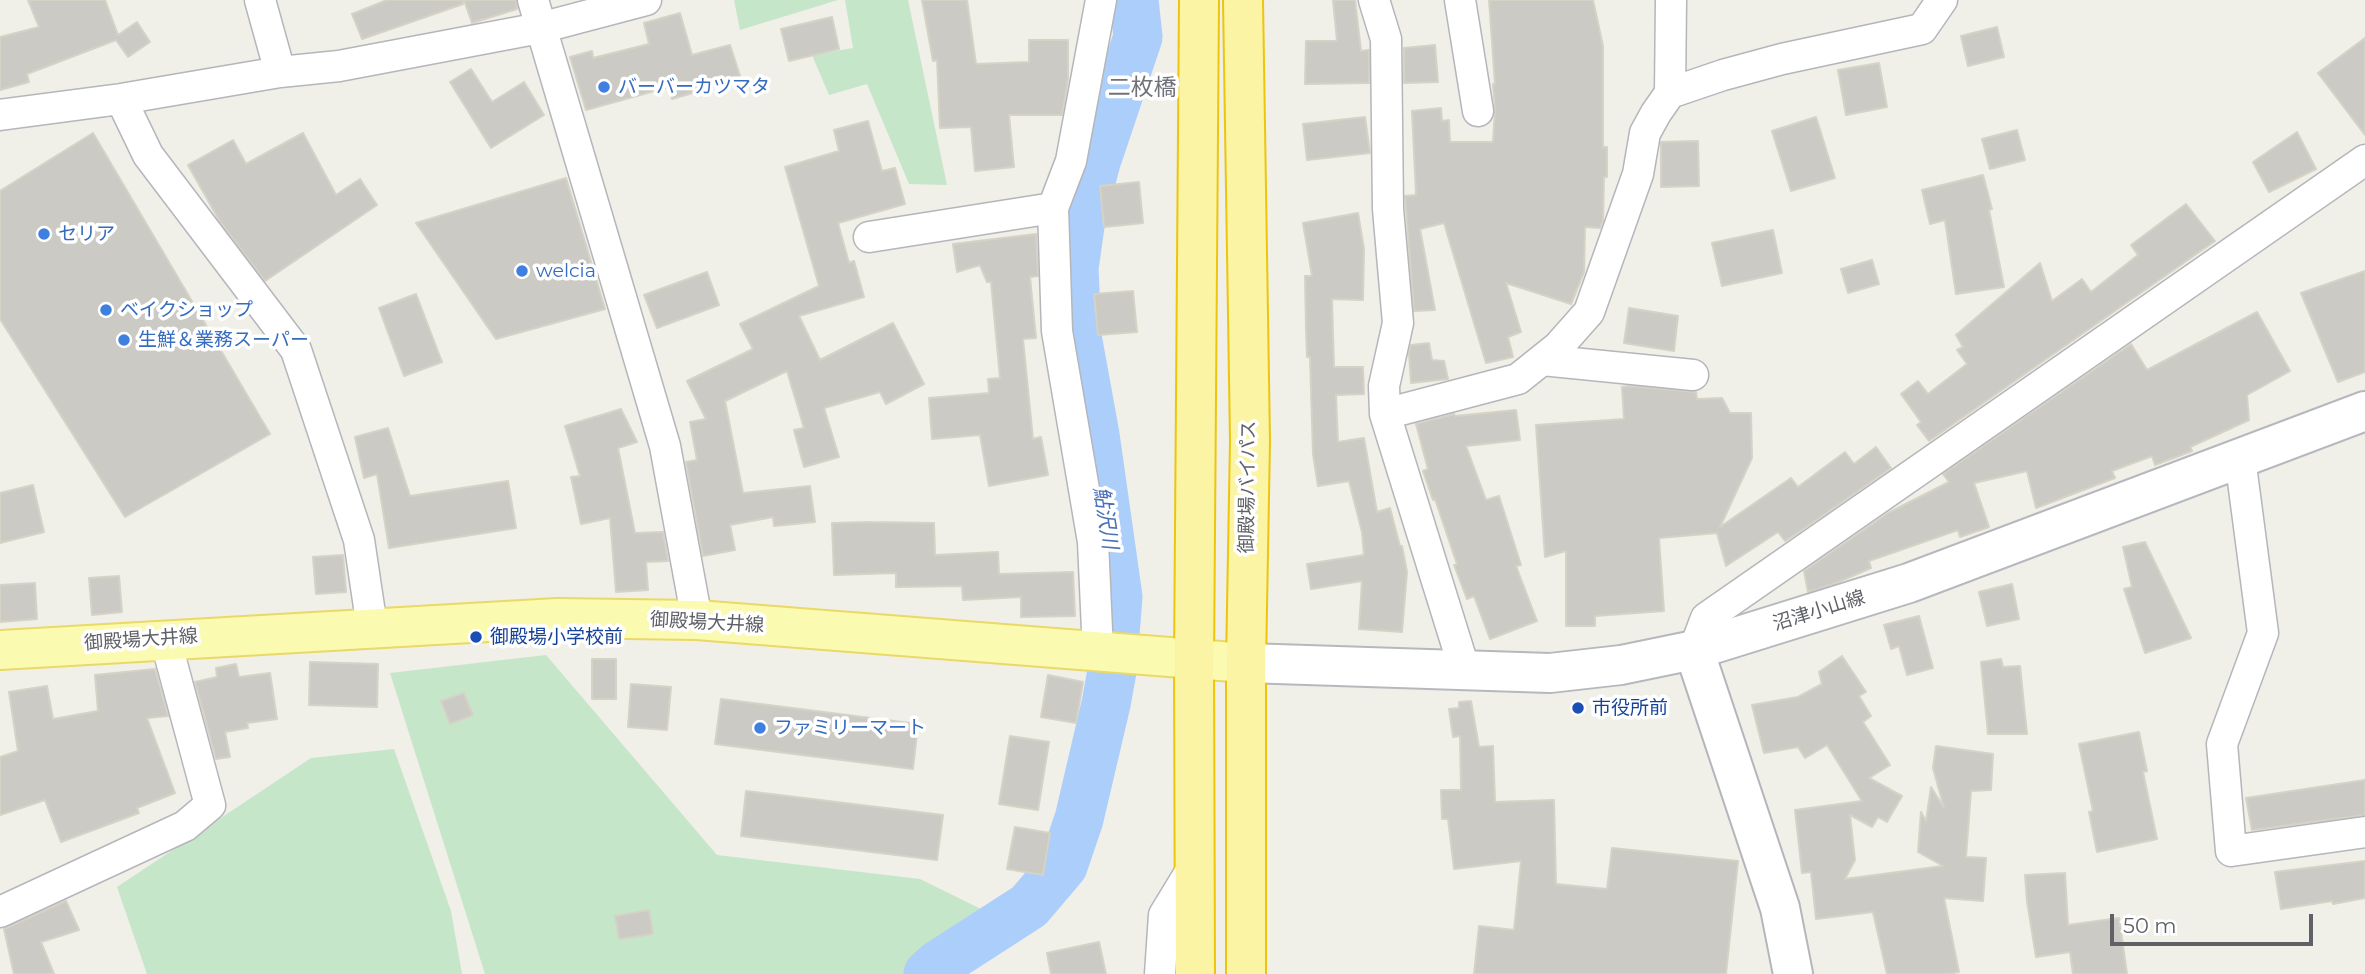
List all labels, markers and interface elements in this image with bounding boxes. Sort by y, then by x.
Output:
district label: 二枚橋 [1108,74,1176,102]
place label: バーバーカツマタ [618,76,770,98]
marker: バーバーカツマタ [596,79,612,95]
place label: セリア [58,223,115,245]
marker: セリア [36,226,52,242]
place label: welcia [536,260,596,282]
marker: welcia [514,263,530,279]
place label: ベイクショップ [120,299,253,321]
marker: ベイクショップ [98,302,114,318]
place label: 生鮮＆業務スーパー [138,329,309,351]
marker: 生鮮＆業務スーパー [116,332,132,348]
street label: 御殿場バイパス [1235,420,1261,554]
water label: 鮎沢川 [1088,485,1122,551]
street label: 沼津小山線 [1770,586,1868,636]
street label: 御殿場大井線 [649,609,765,637]
street label: 御殿場大井線 [83,625,199,655]
place label: 御殿場小学校前 [490,626,623,648]
marker: 御殿場小学校前 [468,629,484,645]
place label: 市役所前 [1592,697,1668,719]
marker: 市役所前 [1570,700,1586,716]
place label: ファミリーマート [774,717,926,739]
marker: ファミリーマート [752,720,768,736]
scale bar [2113,900,2316,944]
text: 50 m [2123,913,2177,938]

